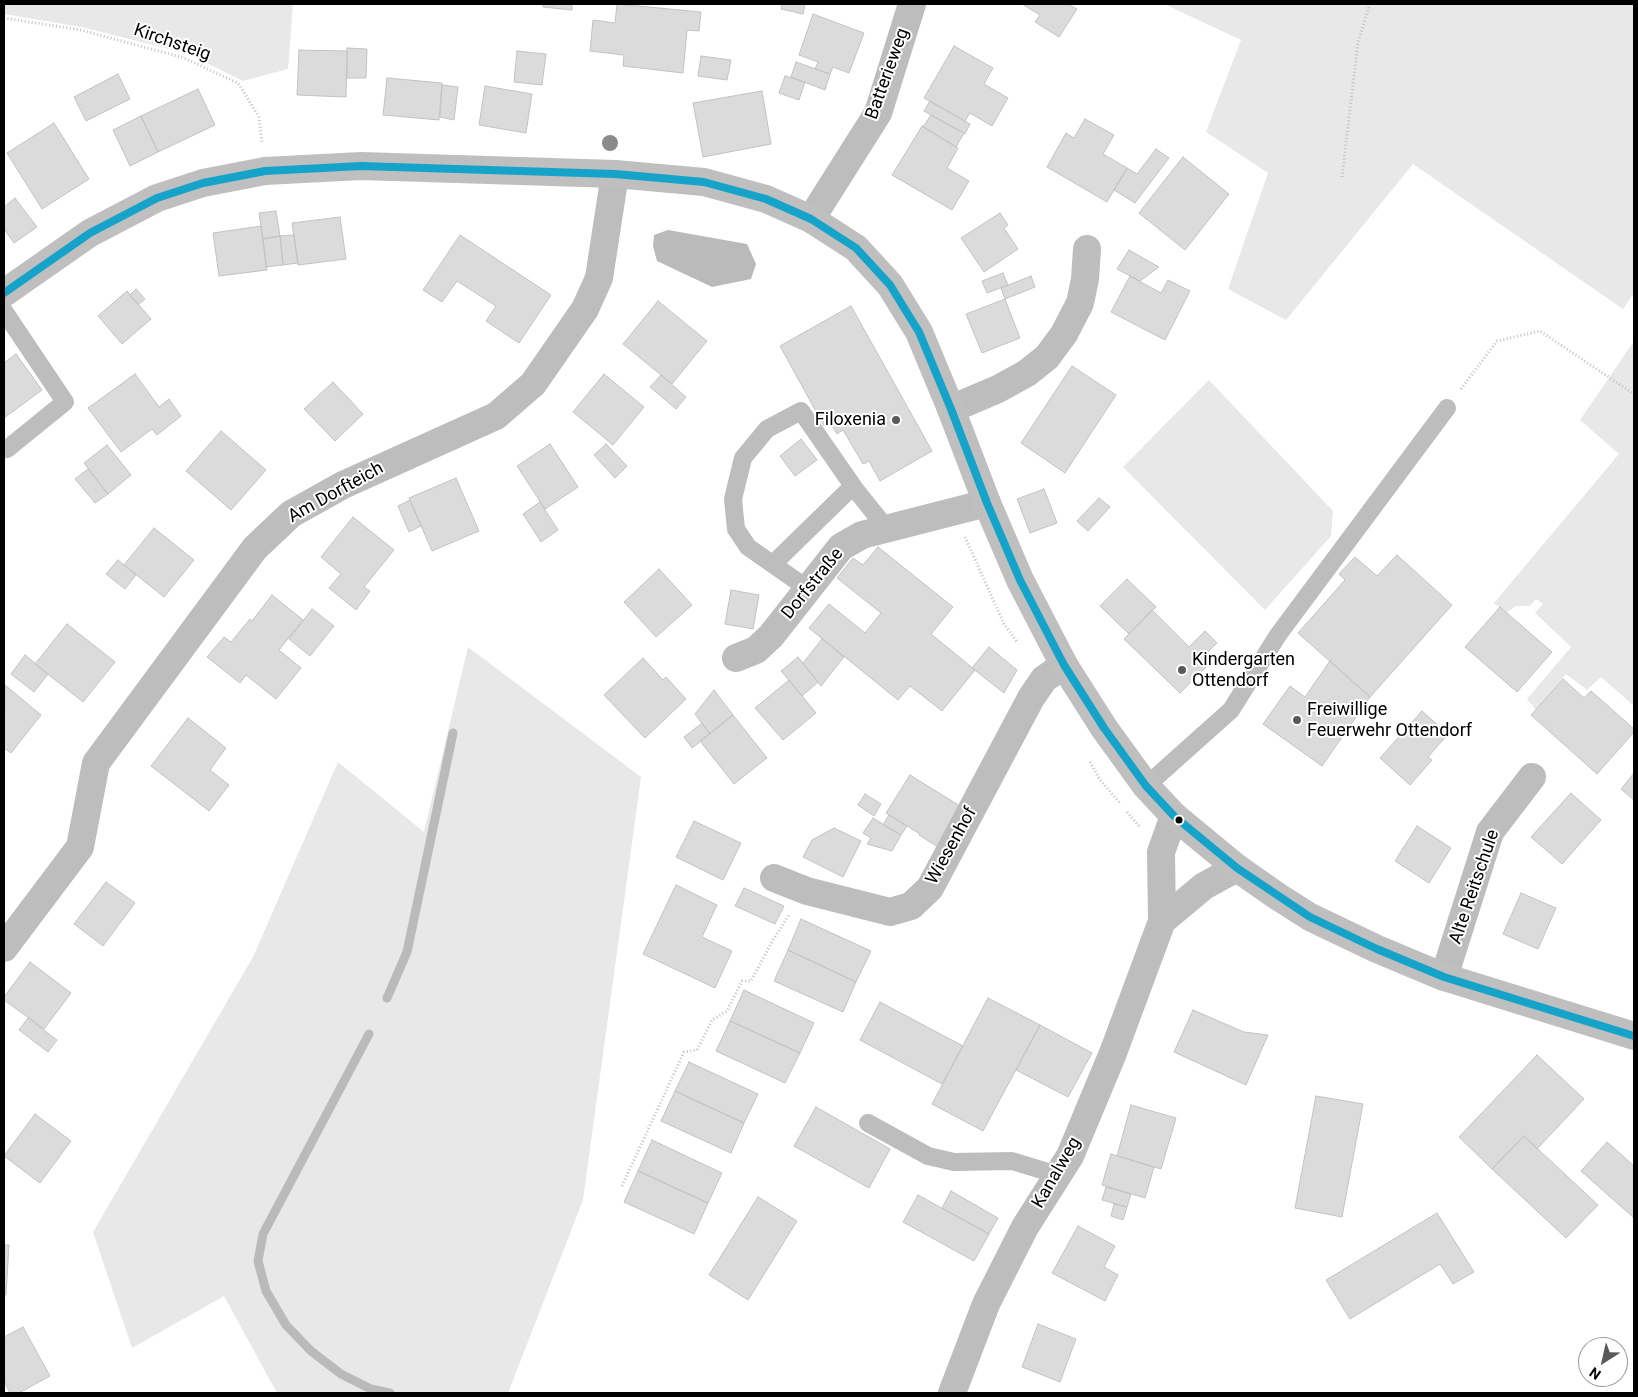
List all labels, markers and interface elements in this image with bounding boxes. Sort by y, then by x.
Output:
street label: Kirchsteig [131,20,213,66]
street label: Batterieweg [862,25,914,123]
place label: Filoxenia [815,409,886,431]
marker: Filoxenia [890,414,902,426]
street label: Am Dorfteich [285,458,387,528]
street label: Dorfstraße [778,544,848,624]
place label: Kindergarten Ottendorf [1192,649,1295,692]
marker: Kindergarten Ottendorf [1176,664,1188,676]
place label: Freiwillige Feuerwehr Ottendorf [1307,699,1472,742]
marker: Freiwillige Feuerwehr Ottendorf [1291,714,1303,726]
street label: Wiesenhof [922,804,982,888]
unlabelled marker [1174,815,1184,825]
street label: Alte Reitschule [1445,827,1505,947]
street label: Kanalweg [1028,1134,1086,1212]
north arrow [1578,1337,1628,1387]
text: N [1586,1364,1604,1383]

